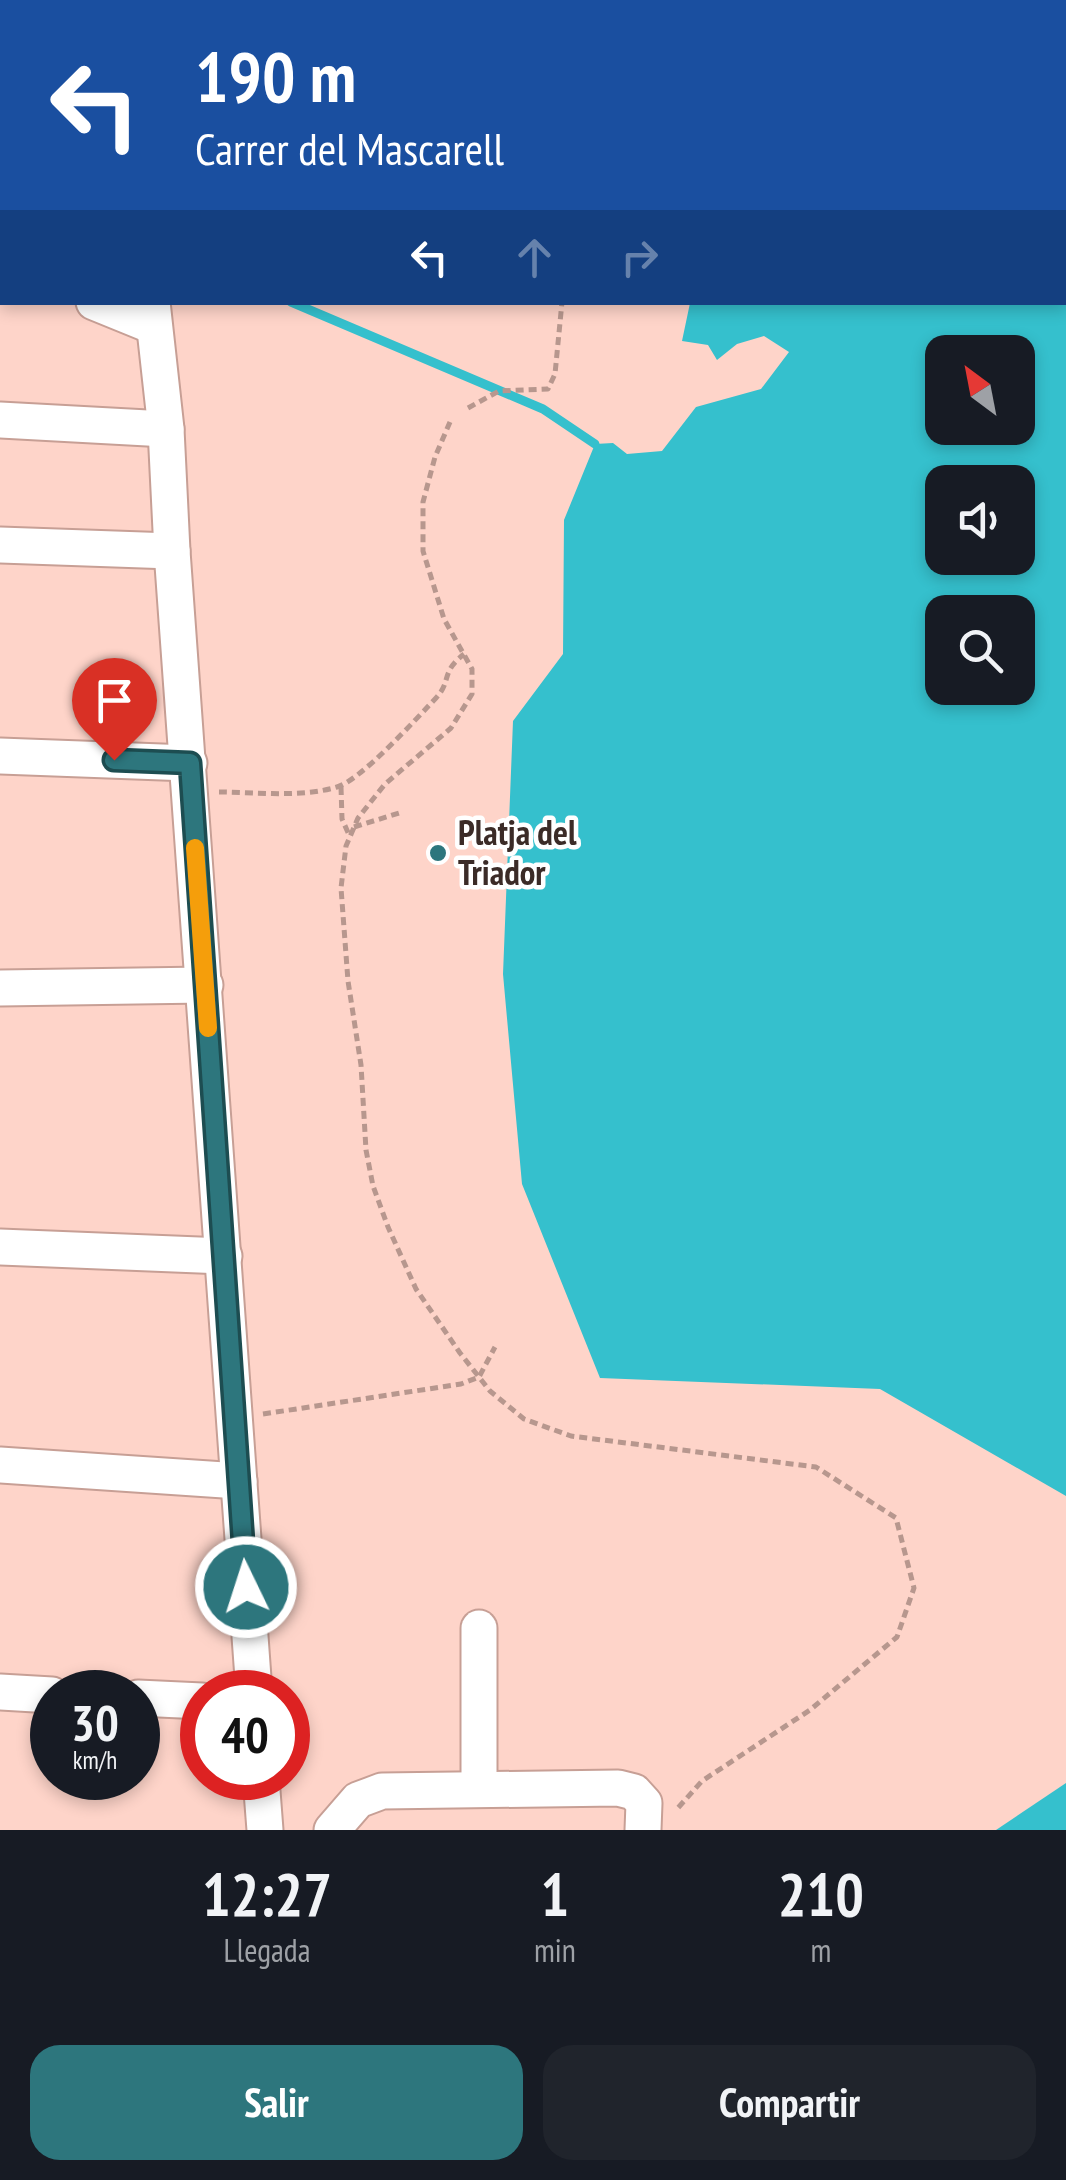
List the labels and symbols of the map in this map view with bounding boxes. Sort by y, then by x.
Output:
north arrow [925,335,1035,445]
pin [72,658,157,761]
place label: Platja del Triador [458,809,577,895]
marker: Platja del Triador [427,842,449,864]
position arrow [194,1535,298,1639]
speed limit sign: 40 [180,1670,310,1800]

